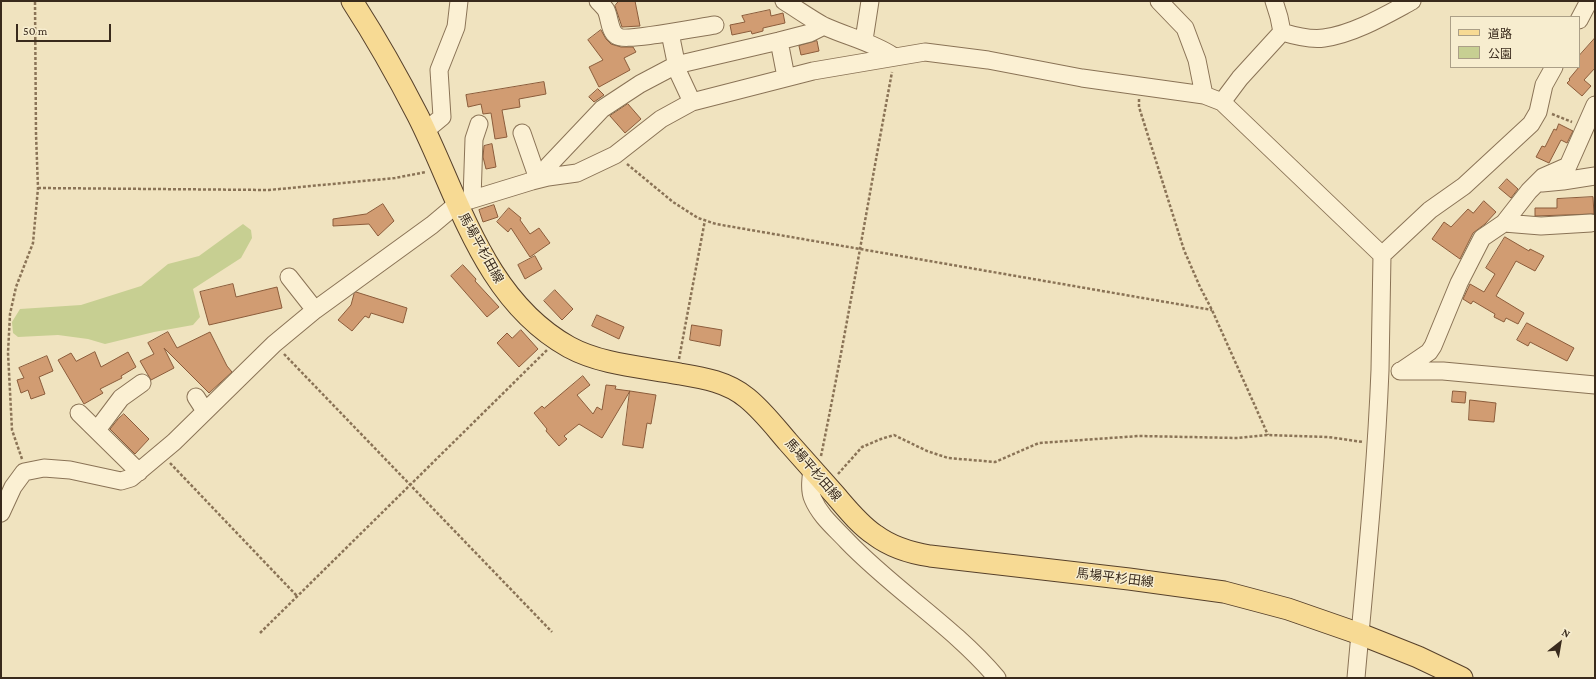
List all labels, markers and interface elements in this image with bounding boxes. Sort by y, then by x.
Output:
scale bar [18,16,113,42]
legend [1450,16,1580,68]
text: 50 m [23,24,47,38]
text: 道路 [1488,27,1512,41]
text: 公園 [1488,47,1512,61]
street label: 馬場平杉田線 [455,210,507,286]
street label: 馬場平杉田線 [782,435,844,505]
street label: 馬場平杉田線 [1075,566,1155,590]
north arrow [1540,623,1580,663]
text: N [1560,626,1572,640]

